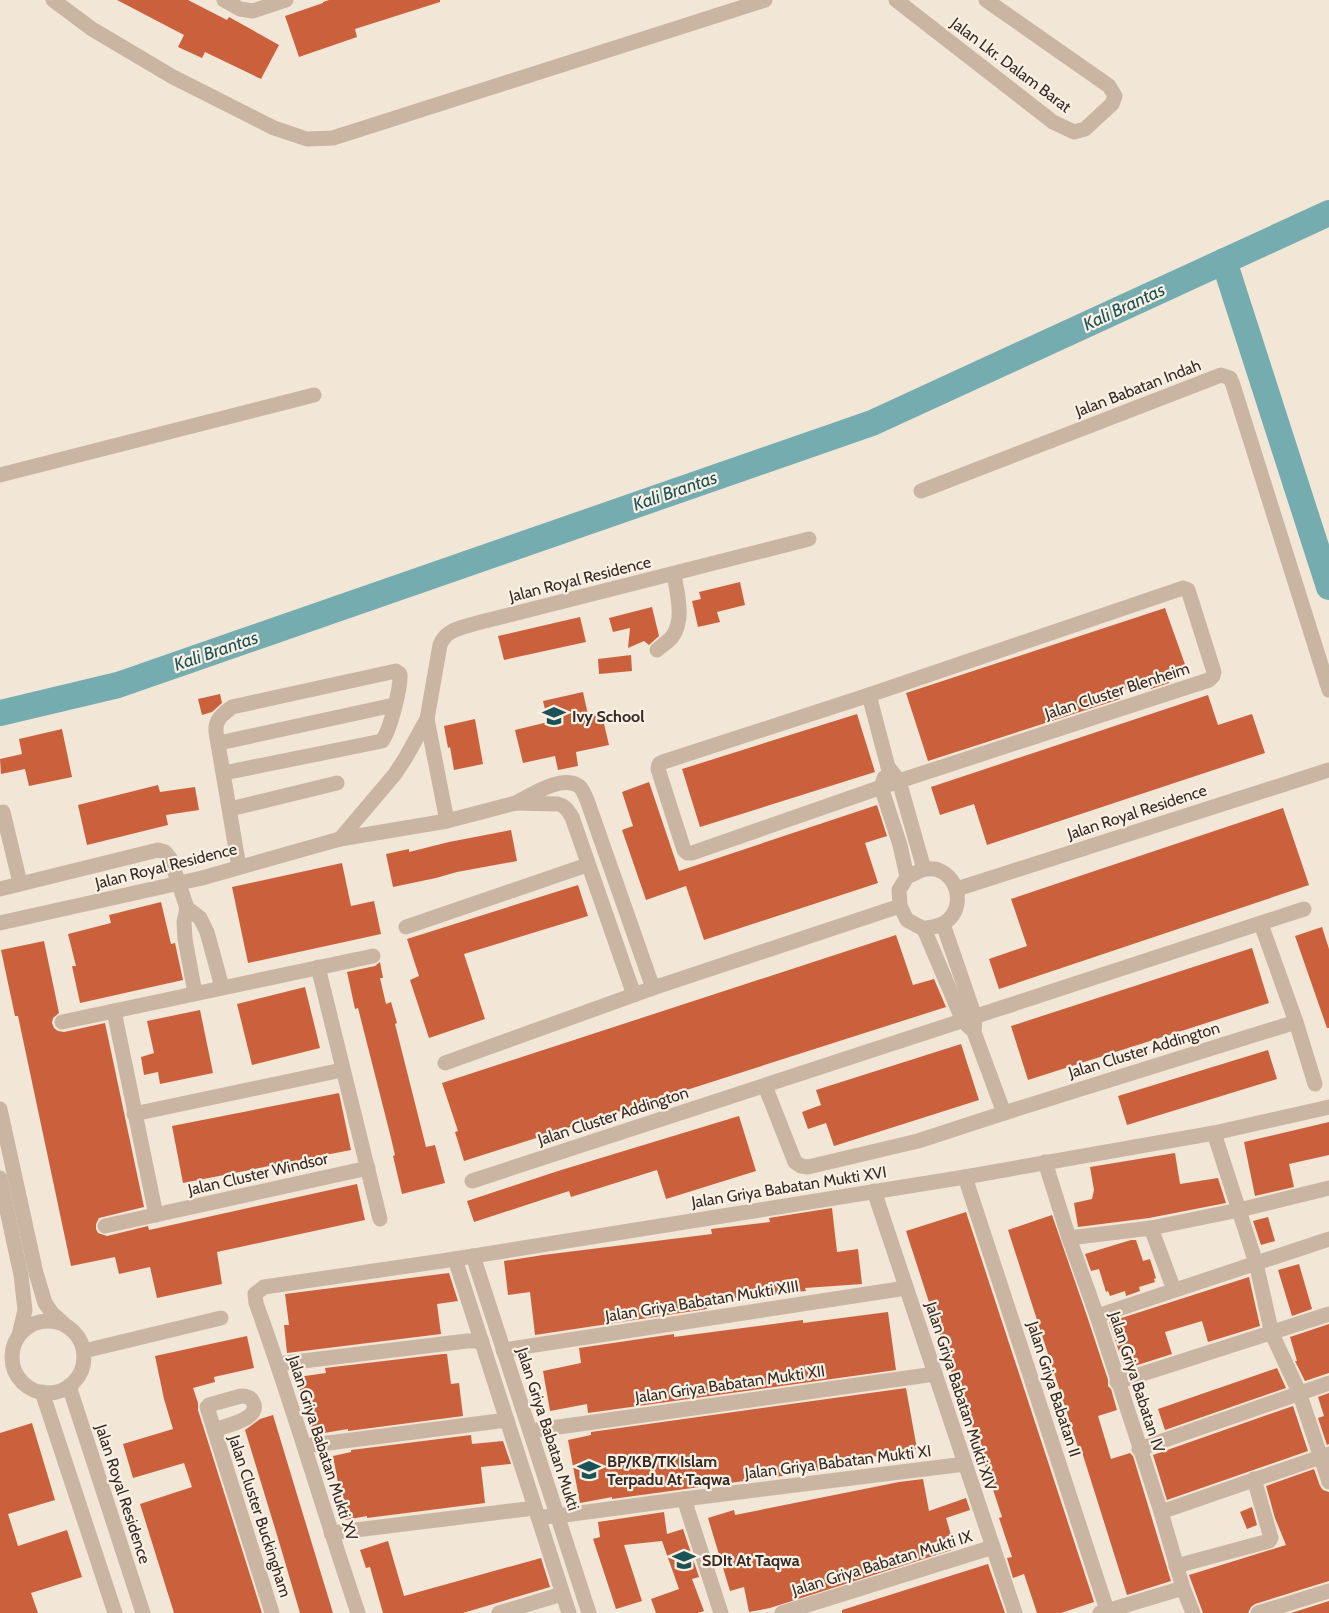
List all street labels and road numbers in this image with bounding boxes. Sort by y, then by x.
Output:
street label: Jalan Lkr. Dalam Barat [946,13,1075,117]
street label: Jalan Babatan Indah [1072,355,1203,421]
street label: Jalan Royal Residence [506,552,653,606]
street label: Jalan Cluster Blenheim [1041,659,1192,724]
street label: Jalan Royal Residence [1064,780,1209,844]
street label: Jalan Royal Residence [92,839,239,893]
street label: Jalan Cluster Addington [1065,1018,1222,1082]
street label: Jalan Cluster Addington [534,1083,691,1150]
street label: Jalan Cluster Windsor [185,1148,331,1200]
street label: Jalan Griya Babatan Mukti XVI [689,1162,888,1212]
street label: Jalan Griya Babatan Mukti XIII [603,1276,800,1326]
street label: Jalan Griya Babatan Mukti XIV [921,1298,1001,1493]
street label: Jalan Griya Babatan IV [1105,1308,1169,1455]
street label: Jalan Griya Babatan II [1023,1318,1085,1459]
street label: Jalan Griya Babatan Mukti [512,1344,583,1513]
street label: Jalan Griya Babatan Mukti XV [284,1352,362,1543]
street label: Jalan Griya Babatan Mukti XII [633,1361,826,1407]
street label: Jalan Royal Residence [91,1421,155,1566]
street label: Jalan Cluster Buckingham [224,1432,295,1599]
street label: Jalan Griya Babatan Mukti XI [743,1441,932,1483]
street label: Jalan Griya Babatan Mukti IX [789,1526,975,1600]

